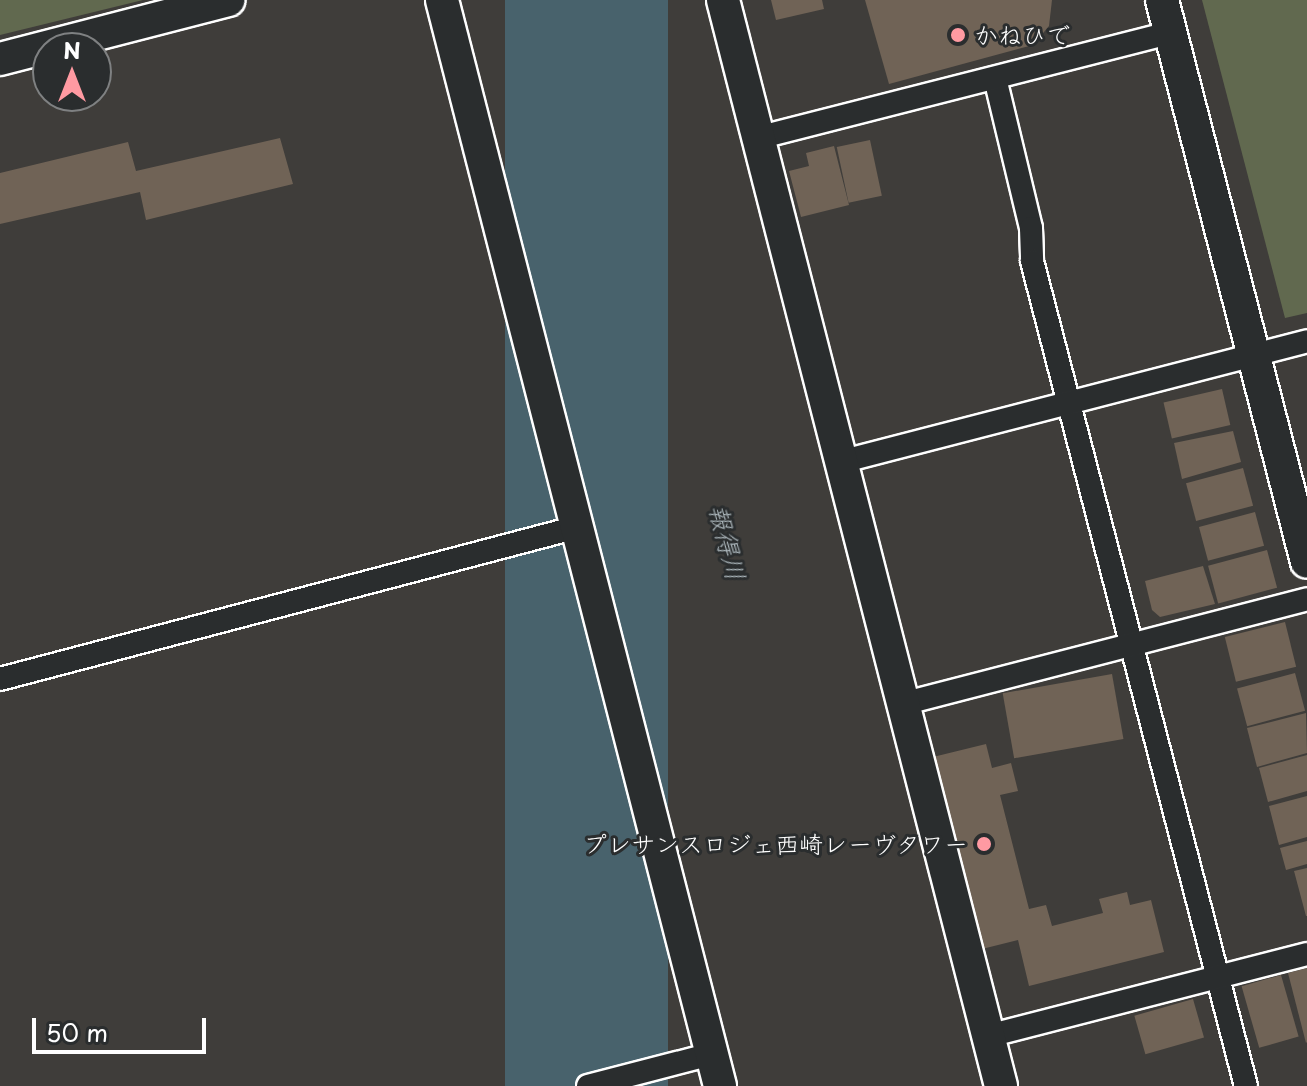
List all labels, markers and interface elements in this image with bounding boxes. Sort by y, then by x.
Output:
place label: かねひで [974,21,1070,49]
marker: かねひで [949,26,967,44]
north arrow [32,32,112,112]
text: N [63,33,81,66]
water label: 報得川 [703,500,753,584]
place label: プレサンスロジェ西崎レーヴタワー [583,830,968,858]
marker: プレサンスロジェ西崎レーヴタワー [975,835,993,853]
scale bar [36,1002,210,1052]
text: 50 m [46,1014,108,1050]

